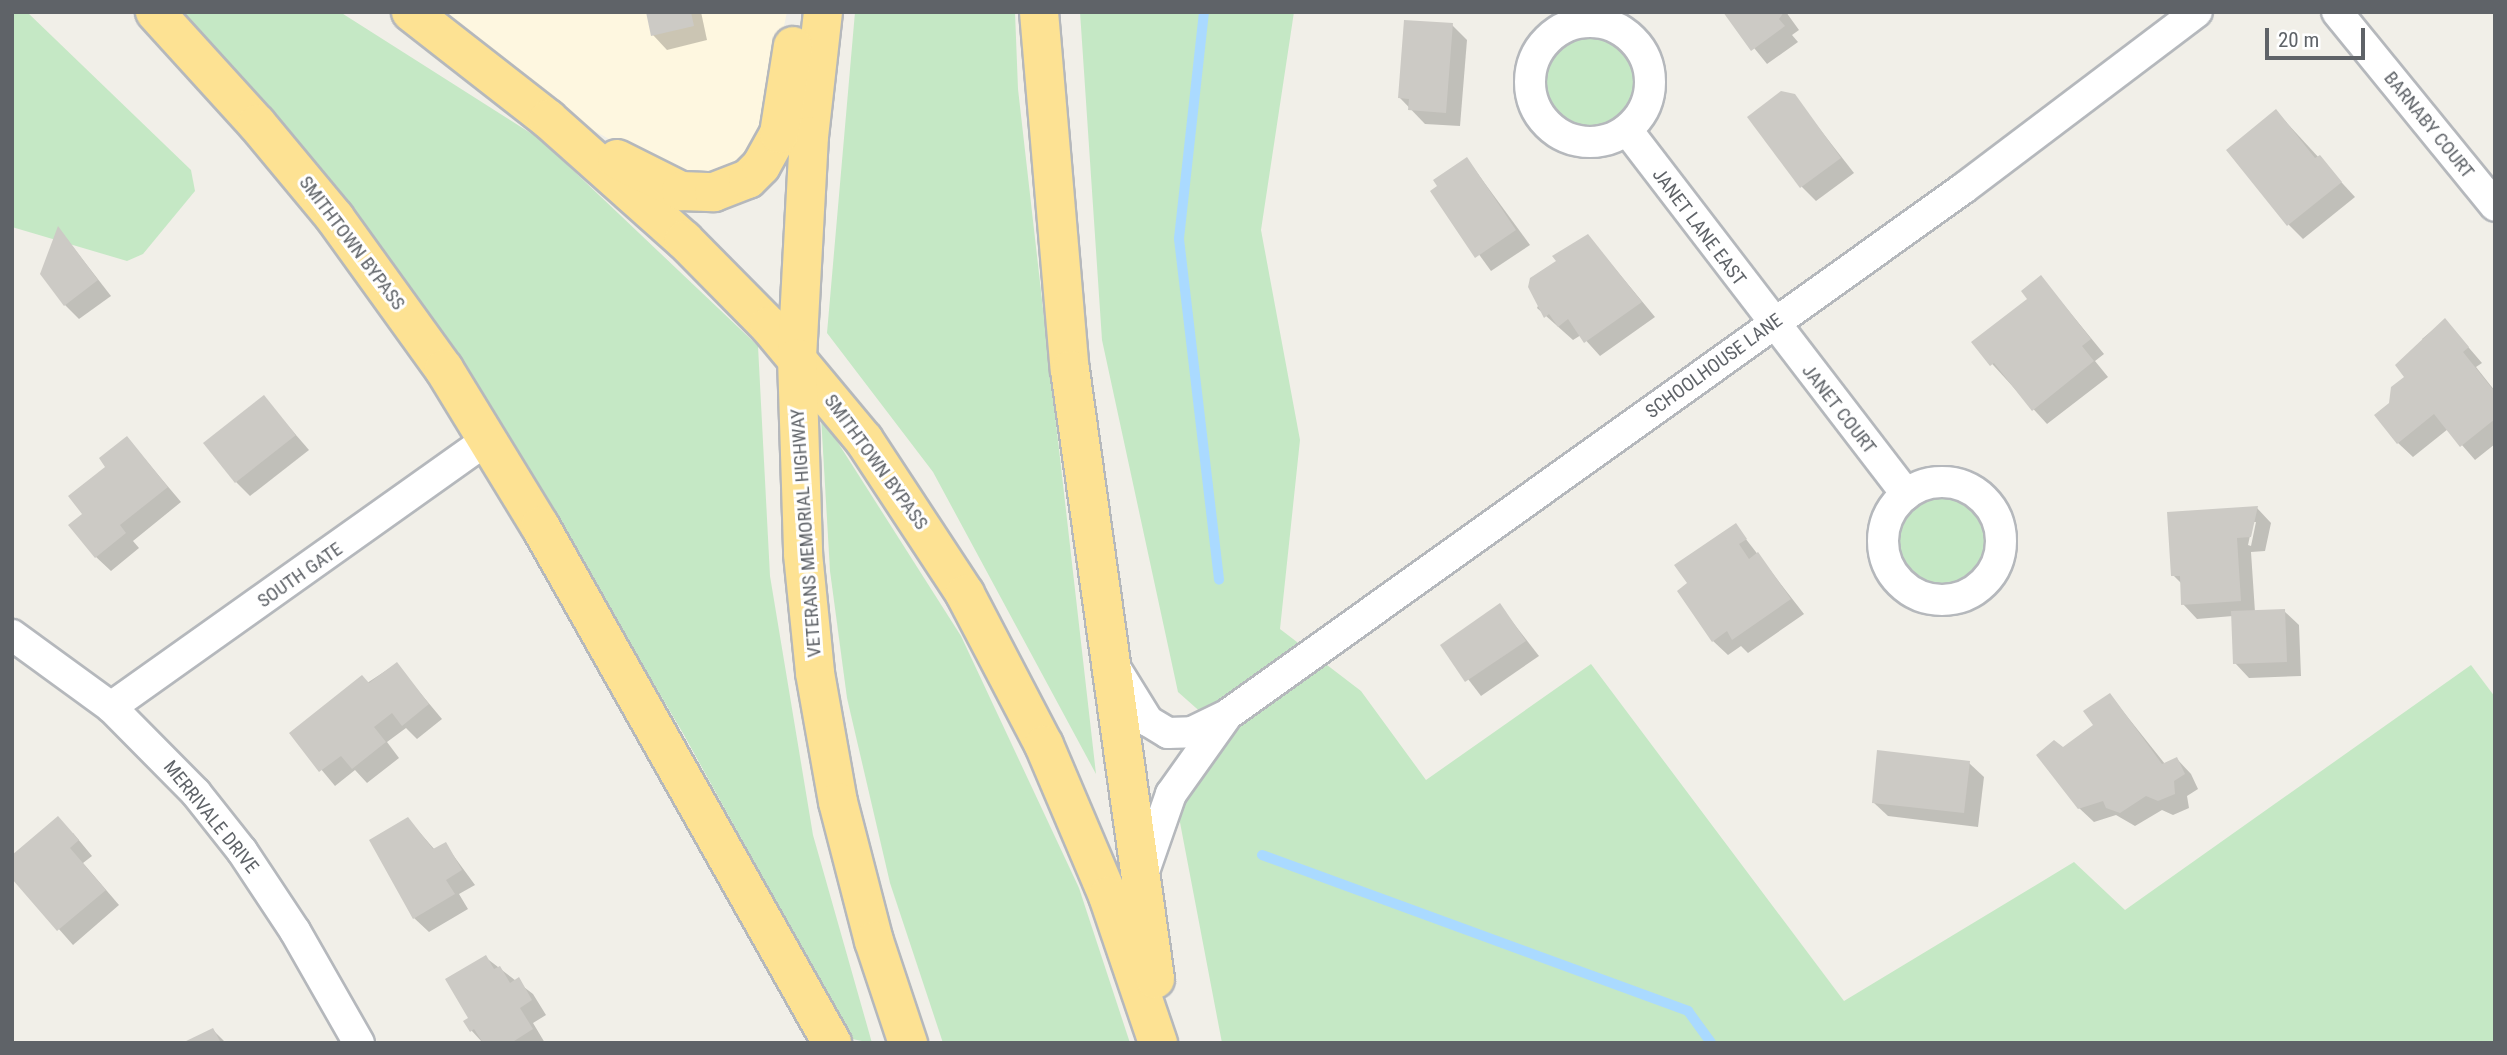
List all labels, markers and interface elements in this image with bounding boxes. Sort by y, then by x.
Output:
scale bar [2269,14,2369,58]
text: 20 m [2278,28,2319,52]
street label: BARNABY COURT [2379,67,2479,183]
street label: JANET LANE EAST [1647,164,1751,290]
street label: SMITHTOWN BYPASS [294,172,410,314]
street label: SCHOOLHOUSE LANE [1641,309,1787,423]
street label: JANET COURT [1797,360,1881,458]
street label: SMITHTOWN BYPASS [819,390,933,534]
street label: VETERANS MEMORIAL HIGHWAY [786,408,826,658]
street label: SOUTH GATE [253,537,347,613]
street label: MERRIVALE DRIVE [159,756,263,878]

